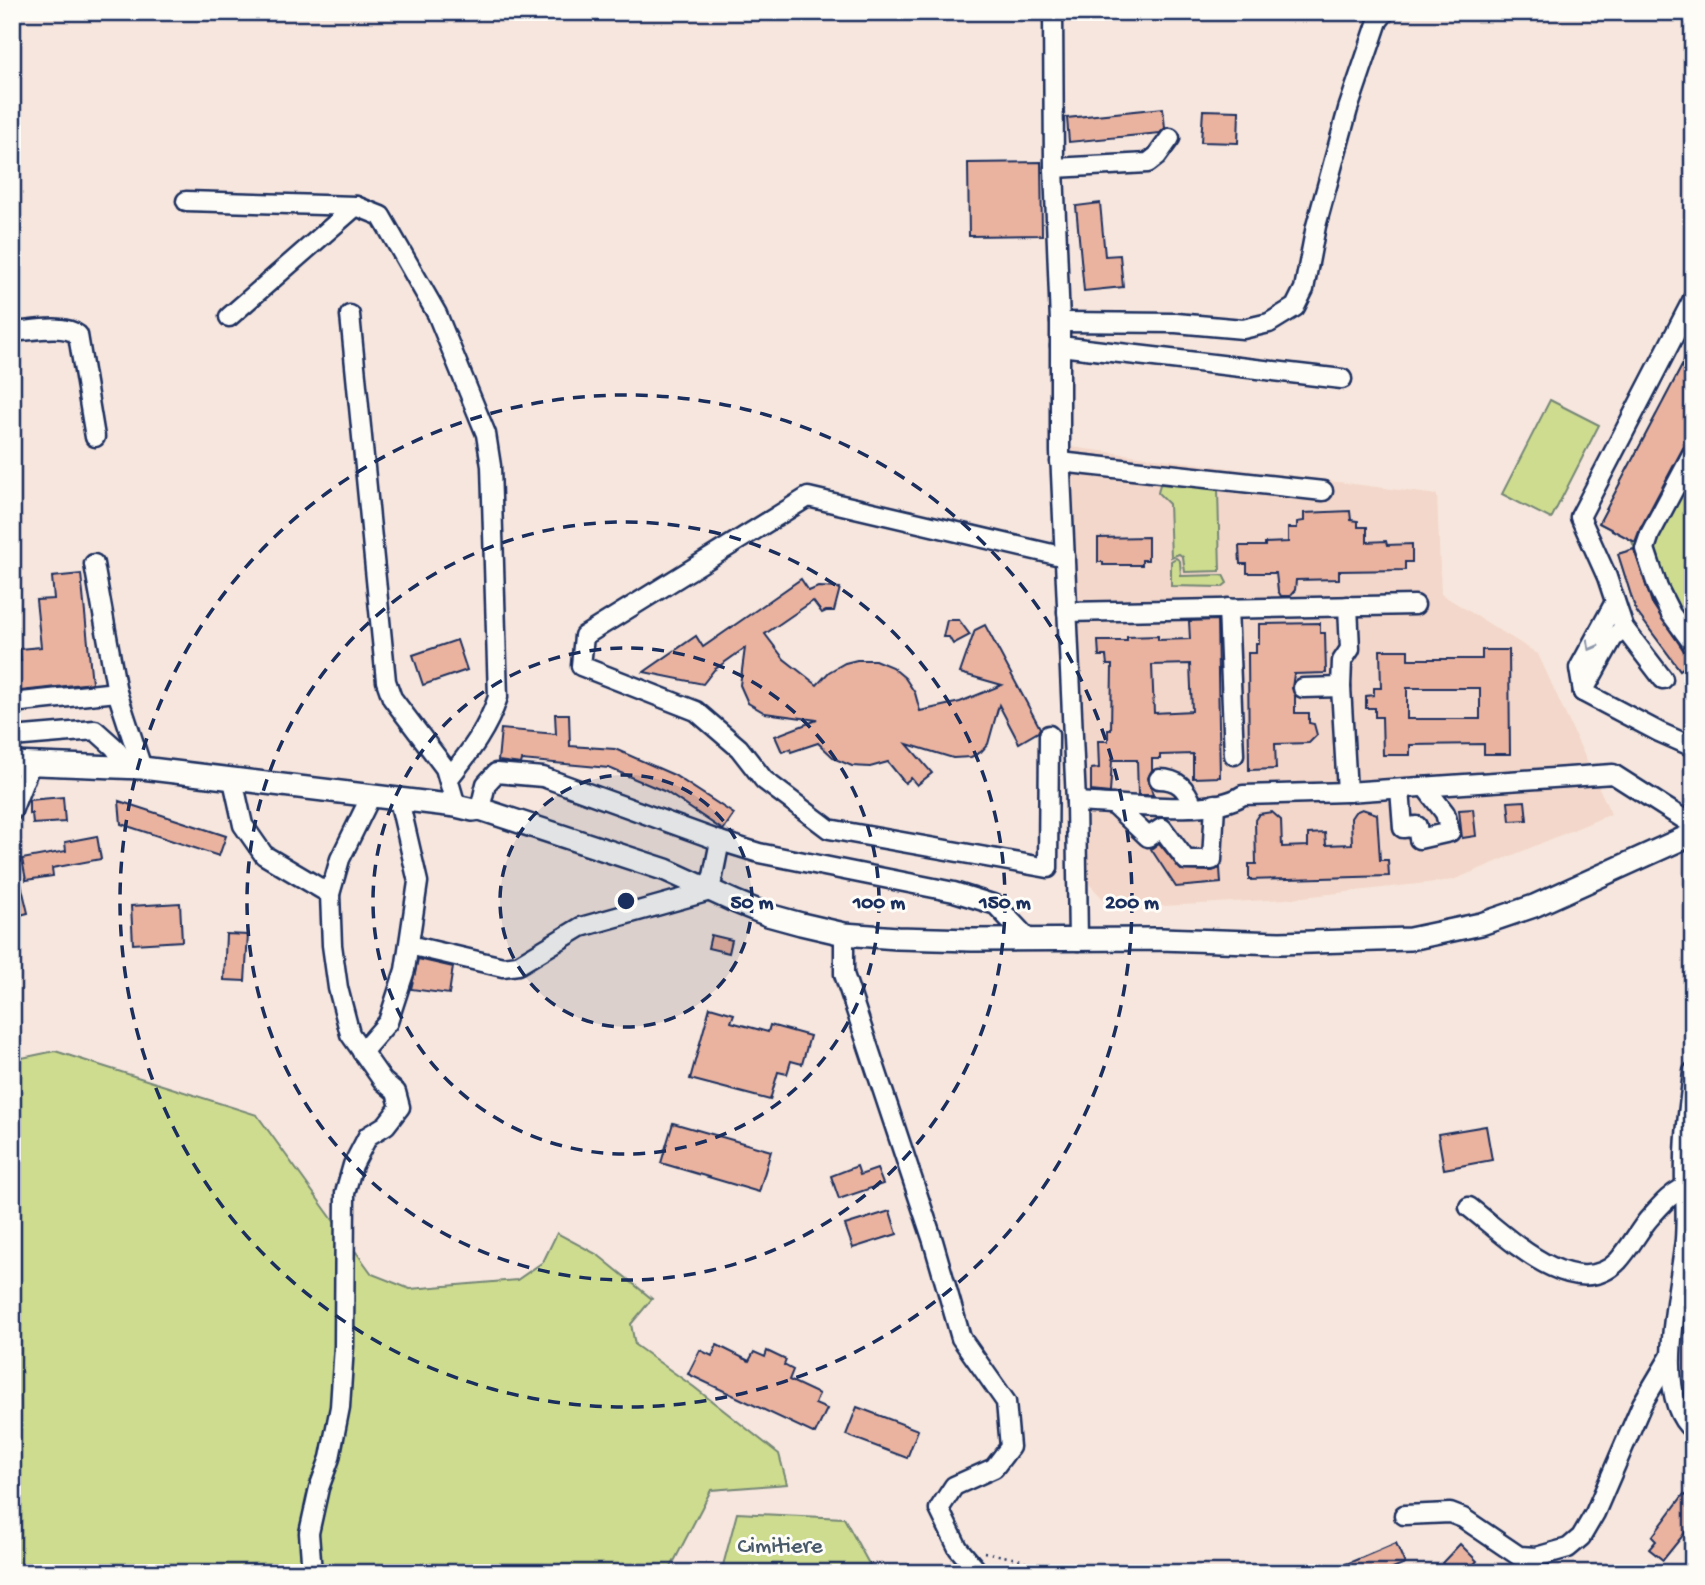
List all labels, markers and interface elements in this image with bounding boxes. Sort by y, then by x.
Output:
one-way arrow [1586,639,1599,651]
centre of rings [614,889,638,913]
text: 50 m [731,892,774,917]
text: 100 m [852,892,905,917]
text: 150 m [978,892,1031,917]
text: 200 m [1105,892,1159,917]
park label: Cimitiere [737,1534,824,1561]

